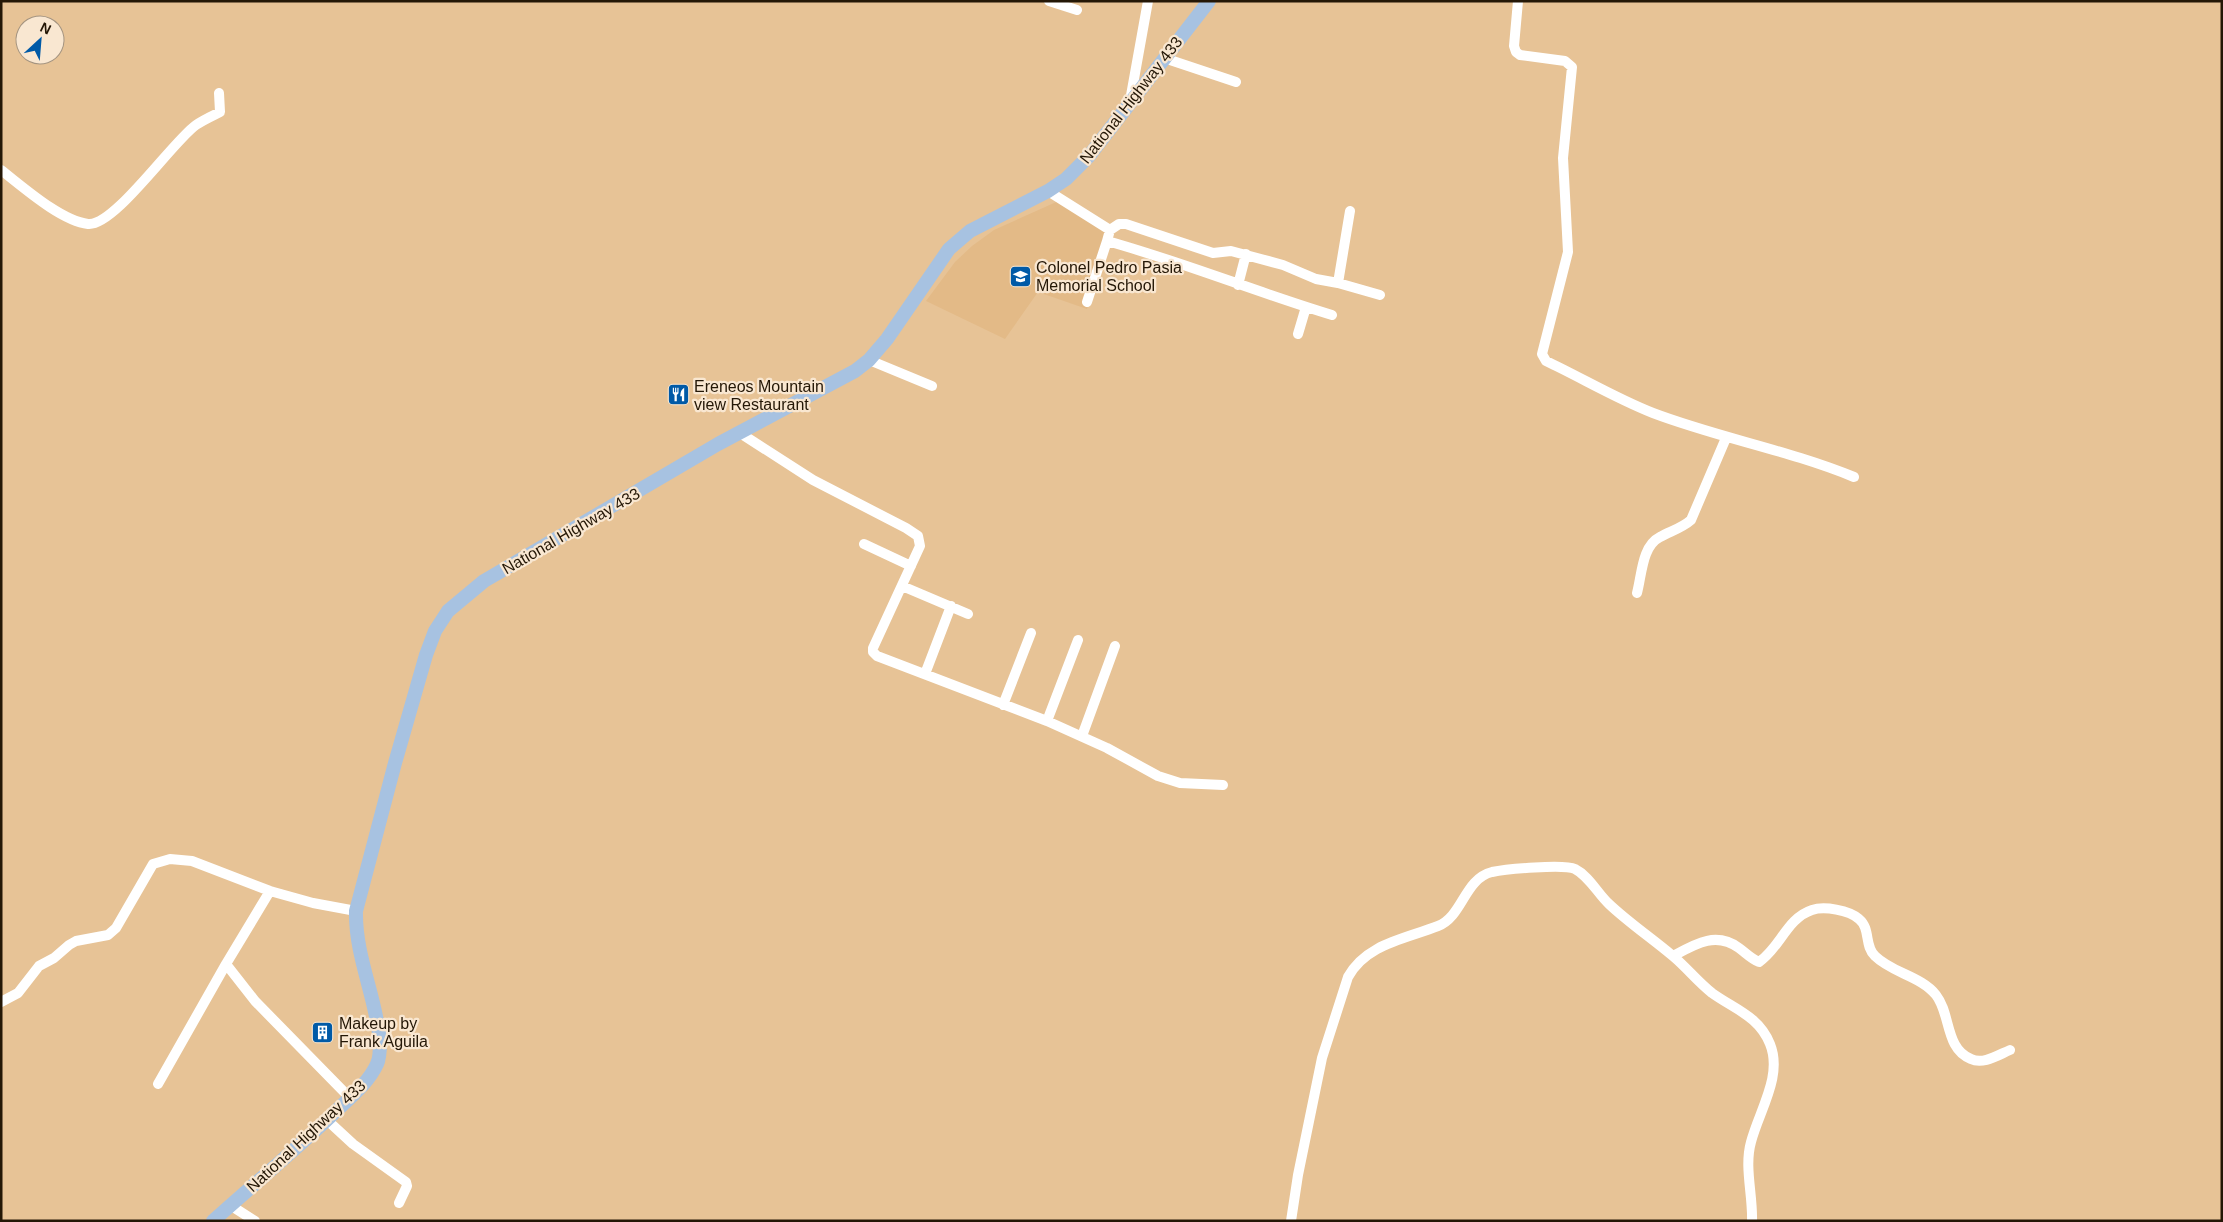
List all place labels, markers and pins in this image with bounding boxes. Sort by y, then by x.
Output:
place label: Colonel Pedro Pasia Memorial School [1036,259,1182,294]
school or university icon: Colonel Pedro Pasia Memorial School [1008,264,1032,288]
place label: Ereneos Mountain view Restaurant [694,378,824,413]
restaurant icon: Ereneos Mountain view Restaurant [666,383,690,407]
place label: Makeup by Frank Aguila [339,1015,428,1050]
building icon: Makeup by Frank Aguila [311,1020,335,1044]

